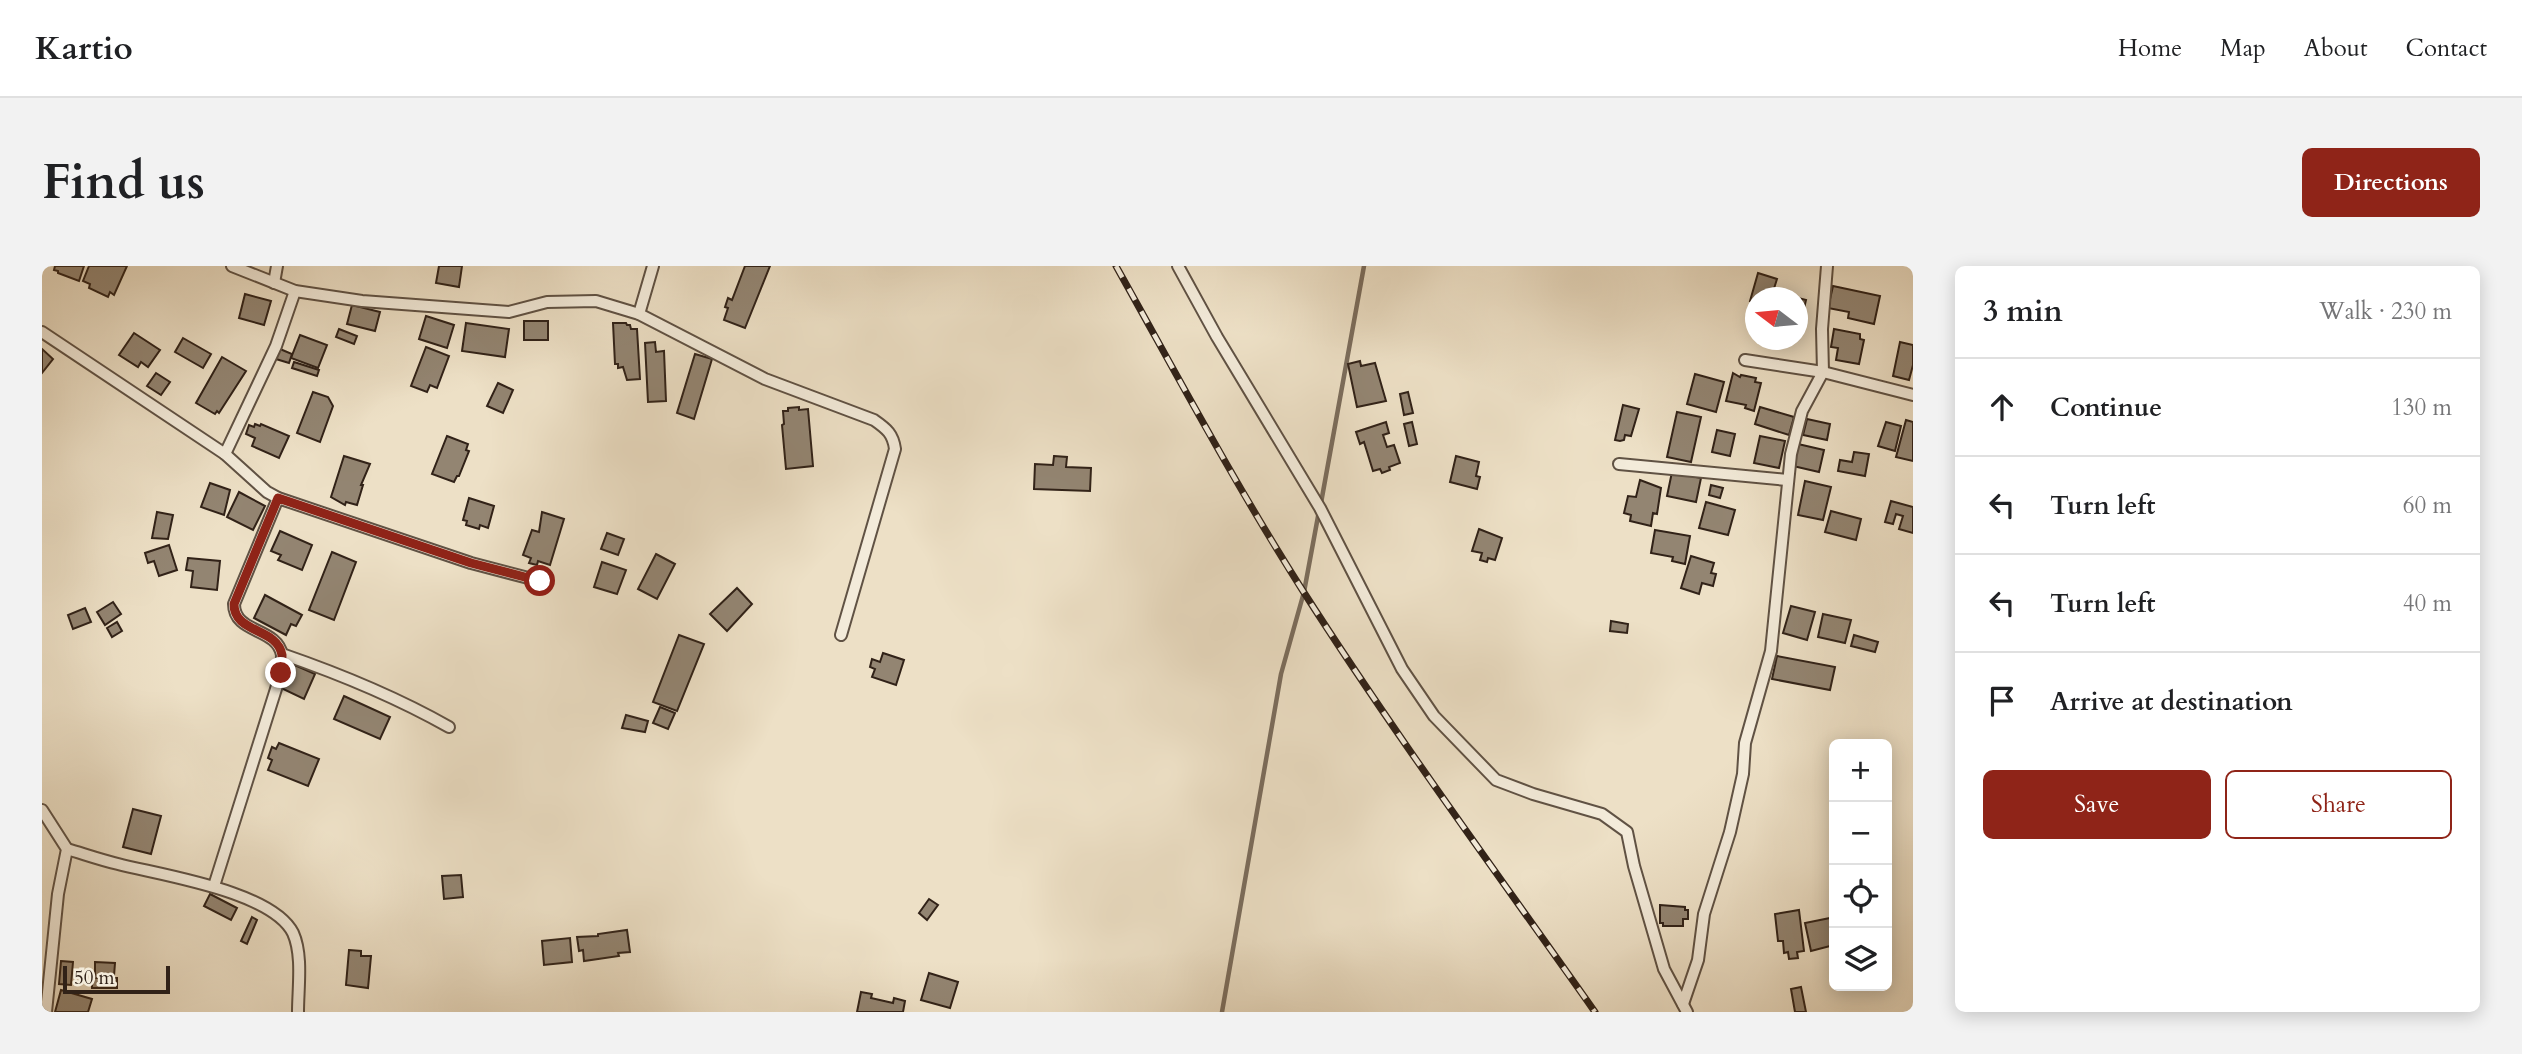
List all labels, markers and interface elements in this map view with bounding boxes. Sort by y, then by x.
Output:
text: Kartio [35,26,133,71]
text: Home [2118,32,2182,65]
text: Map [2220,32,2266,65]
text: About [2304,32,2368,65]
text: Contact [2406,32,2487,65]
button: Directions [2302,148,2480,217]
text: Find us [42,149,205,216]
north arrow [1745,287,1808,350]
text: 3 min [1983,291,2063,332]
text: Walk · 230 m [2319,296,2452,327]
icon: ahead [1983,388,2021,426]
text: Continue [2050,390,2162,425]
text: 130 m [2391,392,2452,423]
icon: left [1983,486,2021,524]
text: Turn left [2050,488,2155,523]
text: 60 m [2403,490,2452,521]
route start [524,565,555,596]
icon: left [1983,584,2021,622]
text: Turn left [2050,586,2155,621]
text: 40 m [2403,588,2452,619]
route end [265,657,296,688]
icon: arrive [1983,682,2021,720]
text: Arrive at destination [2050,684,2293,719]
map controls [1829,739,1892,991]
button: + [1829,739,1892,802]
button: Save [1983,770,2211,839]
button: Share [2225,770,2452,839]
button: − [1829,802,1892,865]
button: locate [1829,865,1892,928]
button: layers [1829,928,1892,991]
scale bar [63,963,170,995]
text: 50 m [74,965,115,991]

